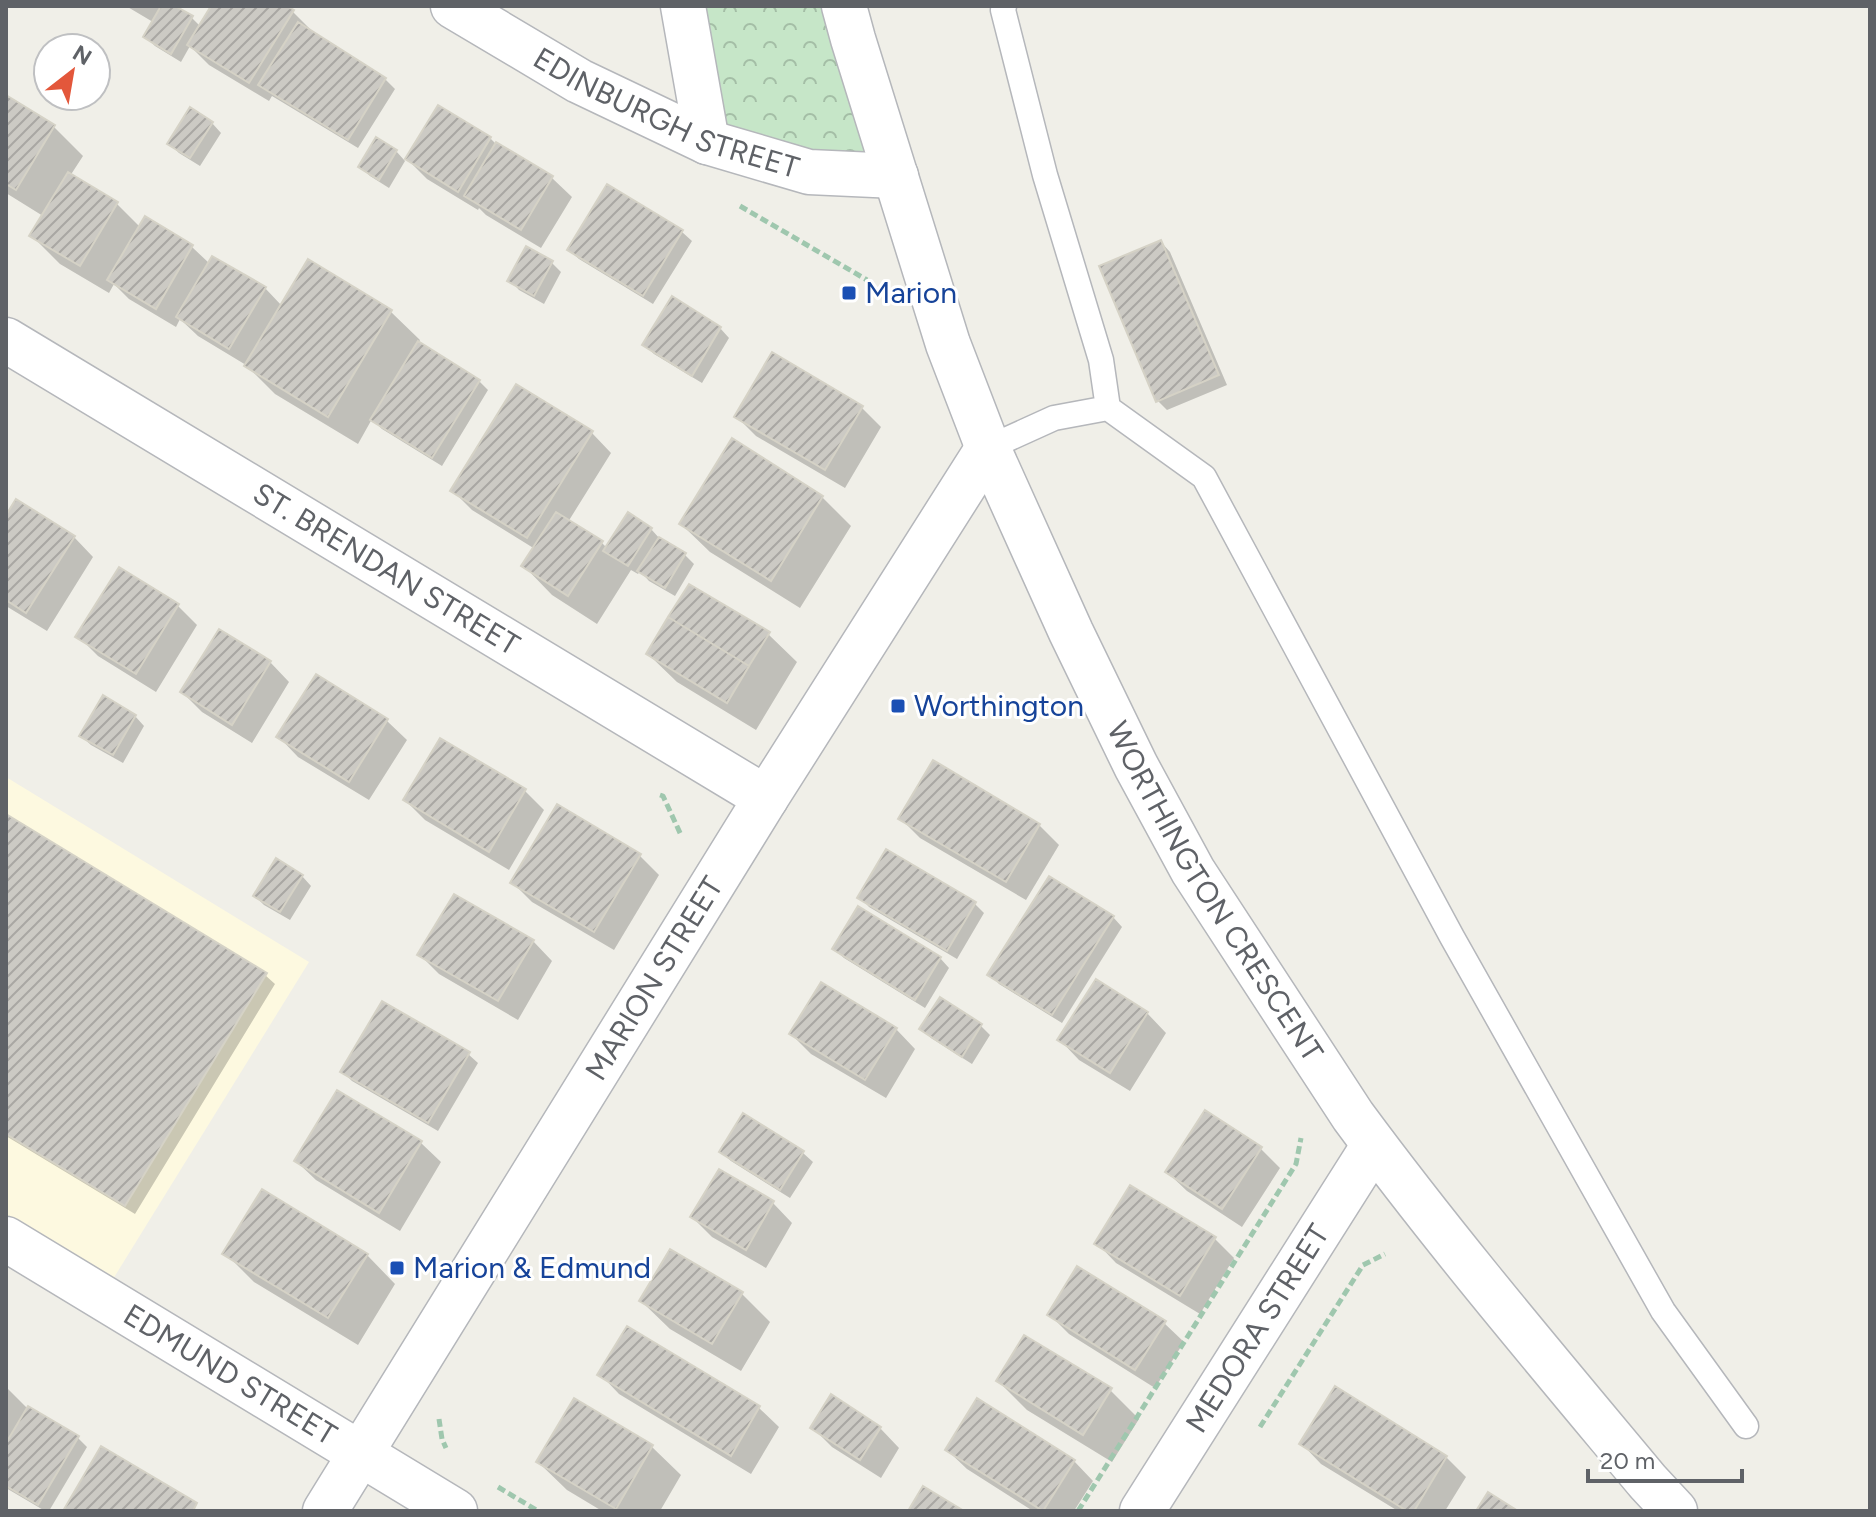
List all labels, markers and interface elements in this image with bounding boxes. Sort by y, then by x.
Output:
north arrow [32,32,112,112]
text: N [68,39,96,71]
street label: EDINBURGH STREET [527,39,804,186]
place label: Marion [865,274,957,311]
marker: Marion [840,284,858,302]
street label: ST. BRENDAN STREET [247,474,527,663]
place label: Worthington [914,687,1084,724]
marker: Worthington [889,697,907,715]
street label: WORTHINGTON CRESCENT [1099,715,1332,1069]
street label: MARION STREET [577,869,731,1087]
street label: MEDORA STREET [1177,1217,1337,1439]
place label: Marion & Edmund [413,1249,651,1286]
marker: Marion & Edmund [388,1259,406,1277]
street label: EDMUND STREET [117,1296,344,1453]
scale bar [1588,1433,1742,1483]
text: 20 m [1600,1446,1655,1475]

